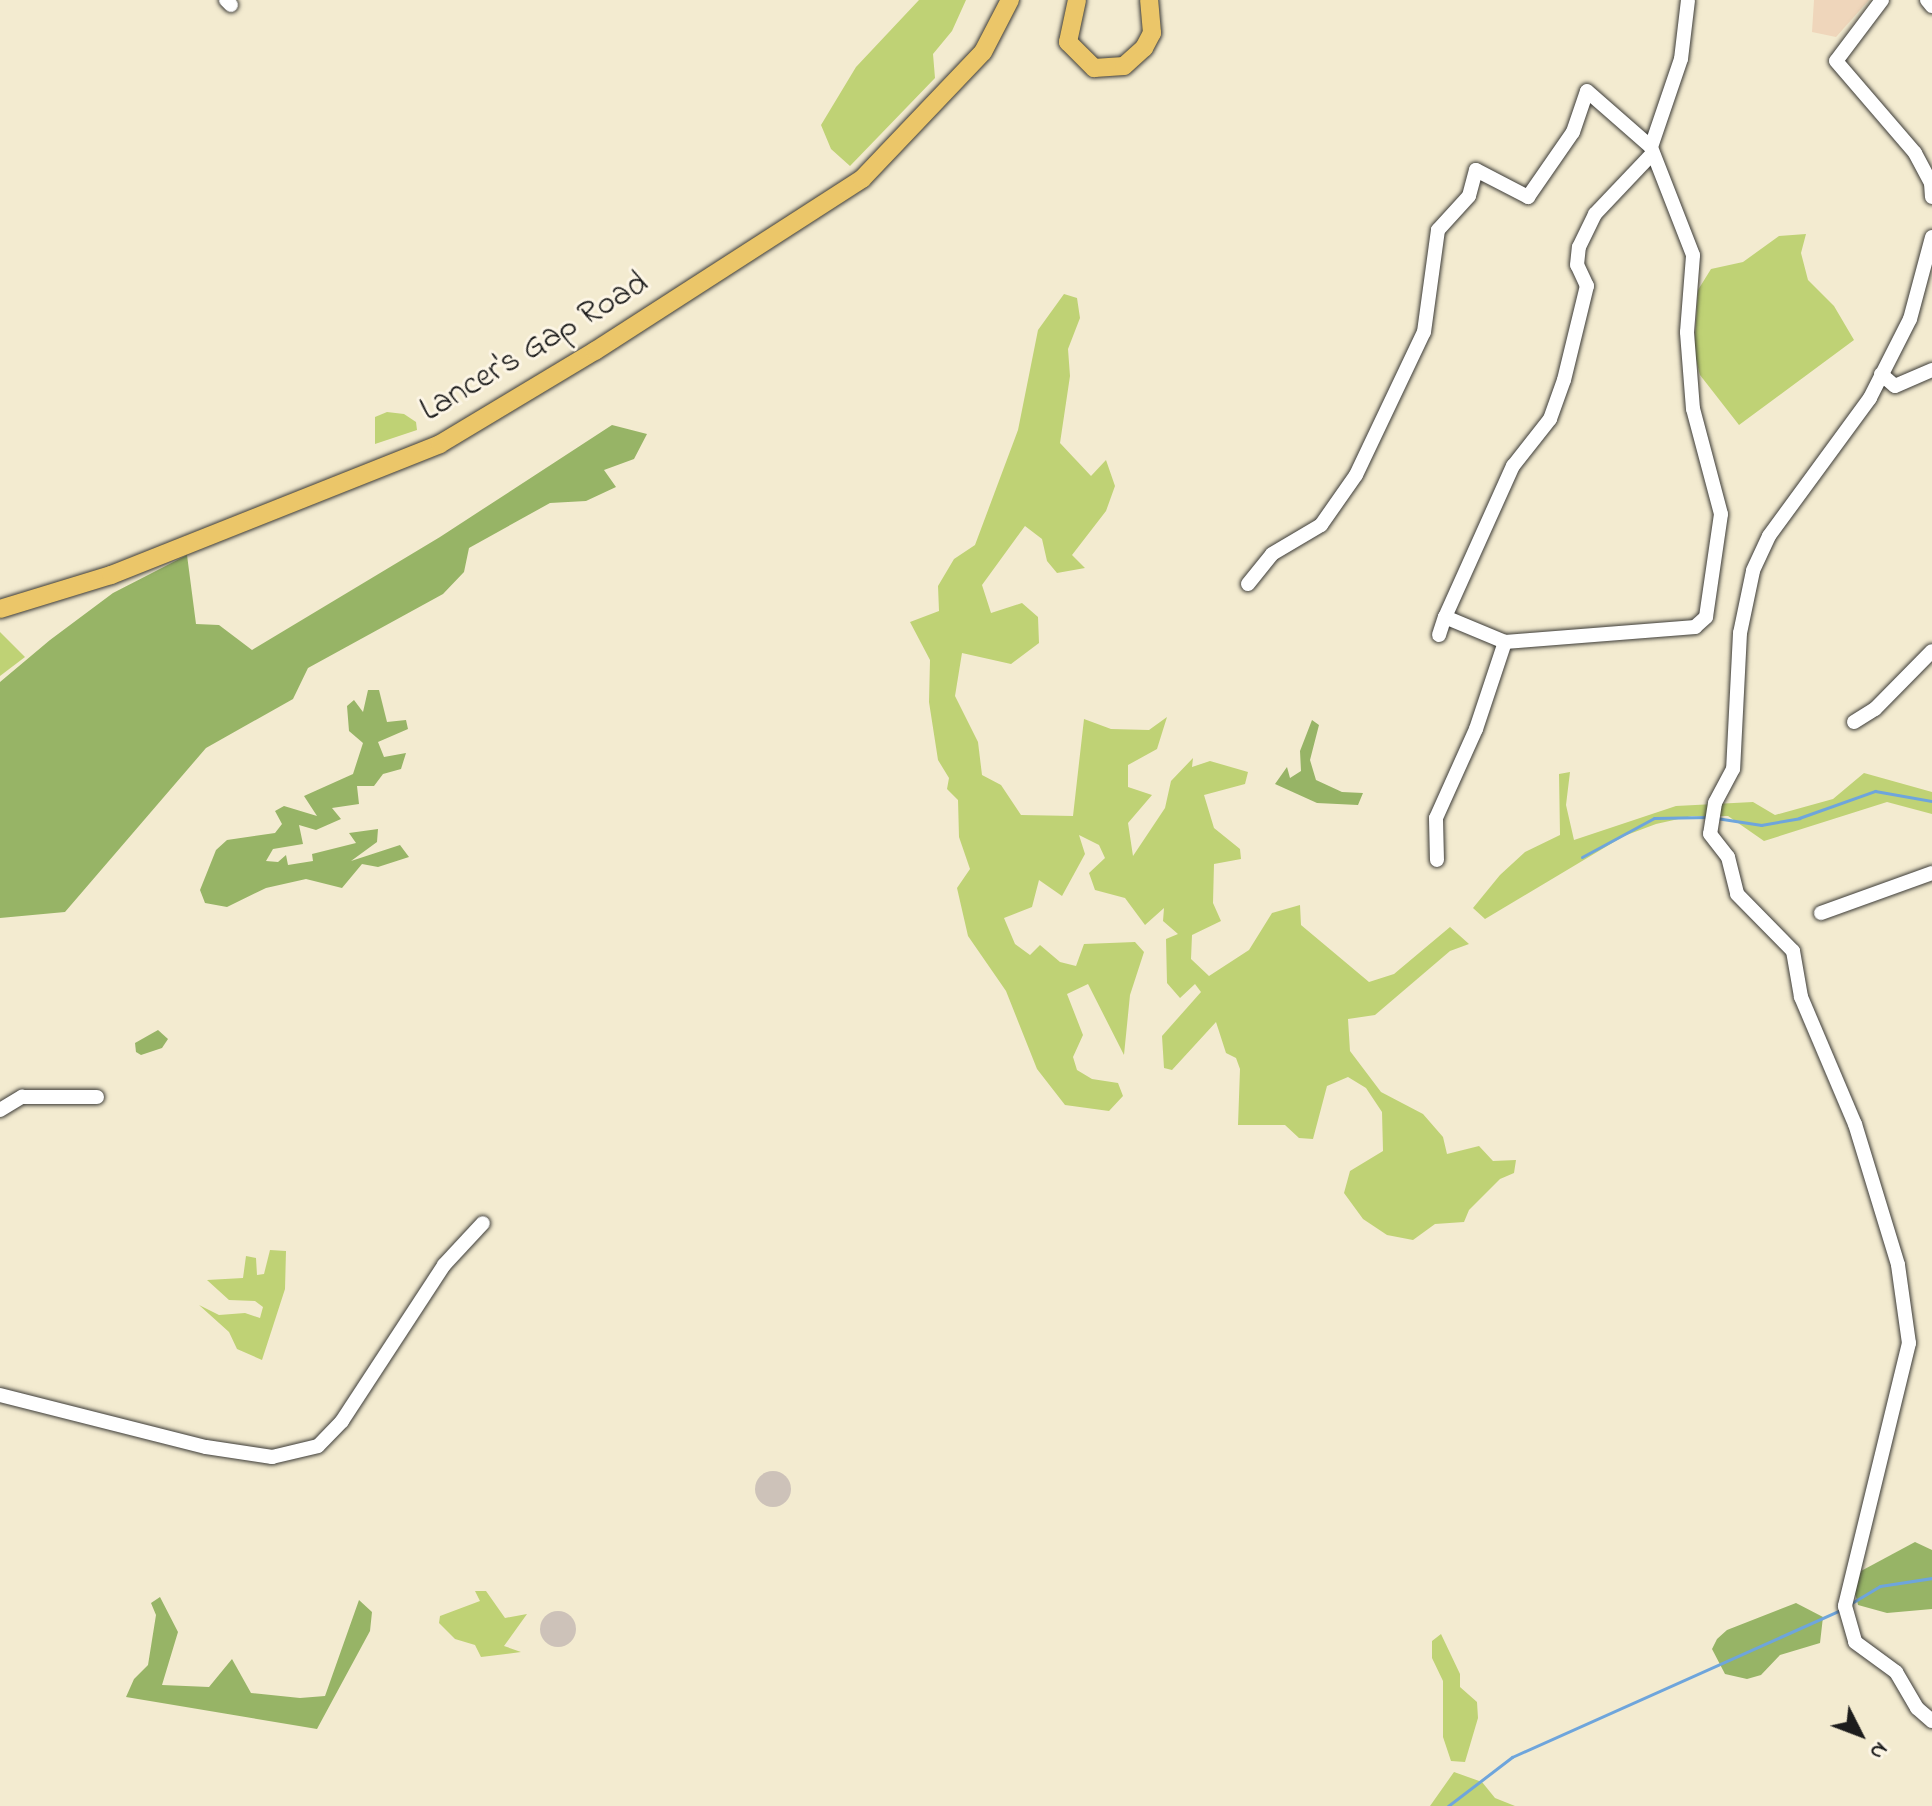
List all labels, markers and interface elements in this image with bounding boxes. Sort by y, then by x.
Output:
street label: Lancer's Gap Road [414,264,656,432]
north arrow [1820,1694,1900,1774]
text: N [1861,1734,1895,1766]

